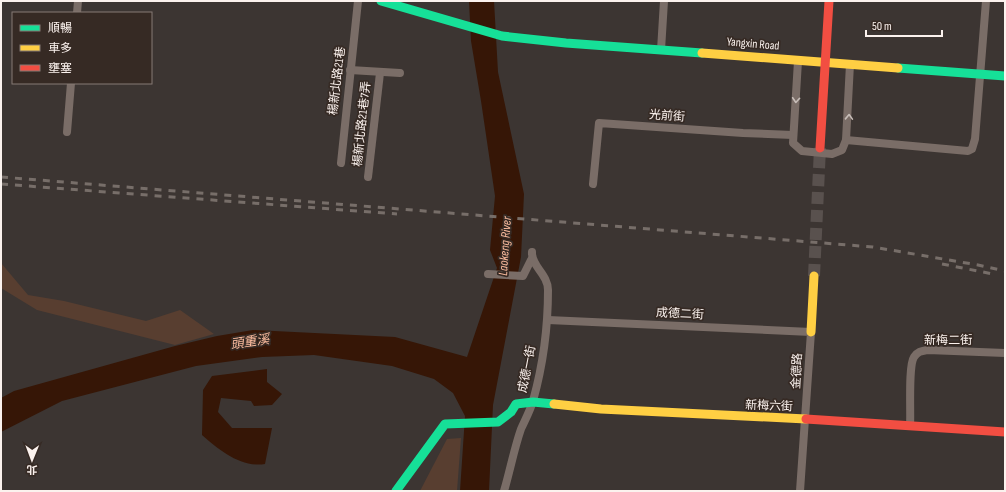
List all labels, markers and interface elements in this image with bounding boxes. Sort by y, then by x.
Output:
legend [12,12,152,84]
scale bar [866,12,942,38]
text: 50 m [872,19,892,34]
text: 順暢 [48,21,72,36]
street label: Yangxin Road [726,34,780,54]
text: 車多 [48,41,72,56]
street label: 楊新北路21巷 [325,46,349,116]
text: 壅塞 [48,61,72,76]
street label: 楊新北路21巷7弄 [350,80,374,168]
one-way arrow [791,97,800,103]
street label: 光前街 [649,107,685,125]
one-way arrow [844,114,853,120]
water label: Laokeng River [495,215,515,276]
street label: 成德二街 [656,305,704,323]
water label: 頭重溪 [230,331,272,353]
street label: 新梅二街 [924,333,972,348]
street label: 成德一街 [515,344,539,394]
street label: 金德路 [789,353,805,389]
street label: 新梅六街 [745,398,793,414]
north arrow [12,440,52,480]
text: 北 [26,463,37,476]

